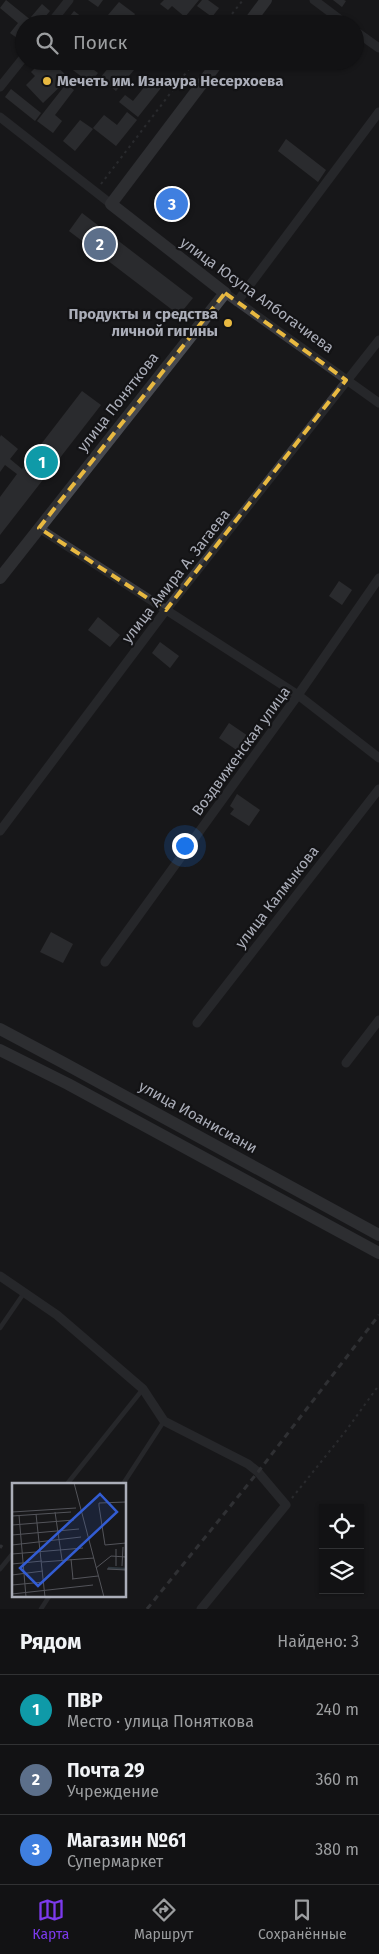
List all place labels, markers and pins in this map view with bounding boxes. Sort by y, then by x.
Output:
place label: Мечеть им. Изнаура Несерхоева [57,72,284,90]
marker: Мечеть им. Изнаура Несерхоева [41,75,53,87]
pin: 3 [156,185,188,223]
pin: 2 [84,225,116,263]
place label: Продукты и средства личной гигины [68,305,218,340]
marker: Продукты и средства личной гигины [222,317,234,329]
pin: 1 [26,443,58,481]

